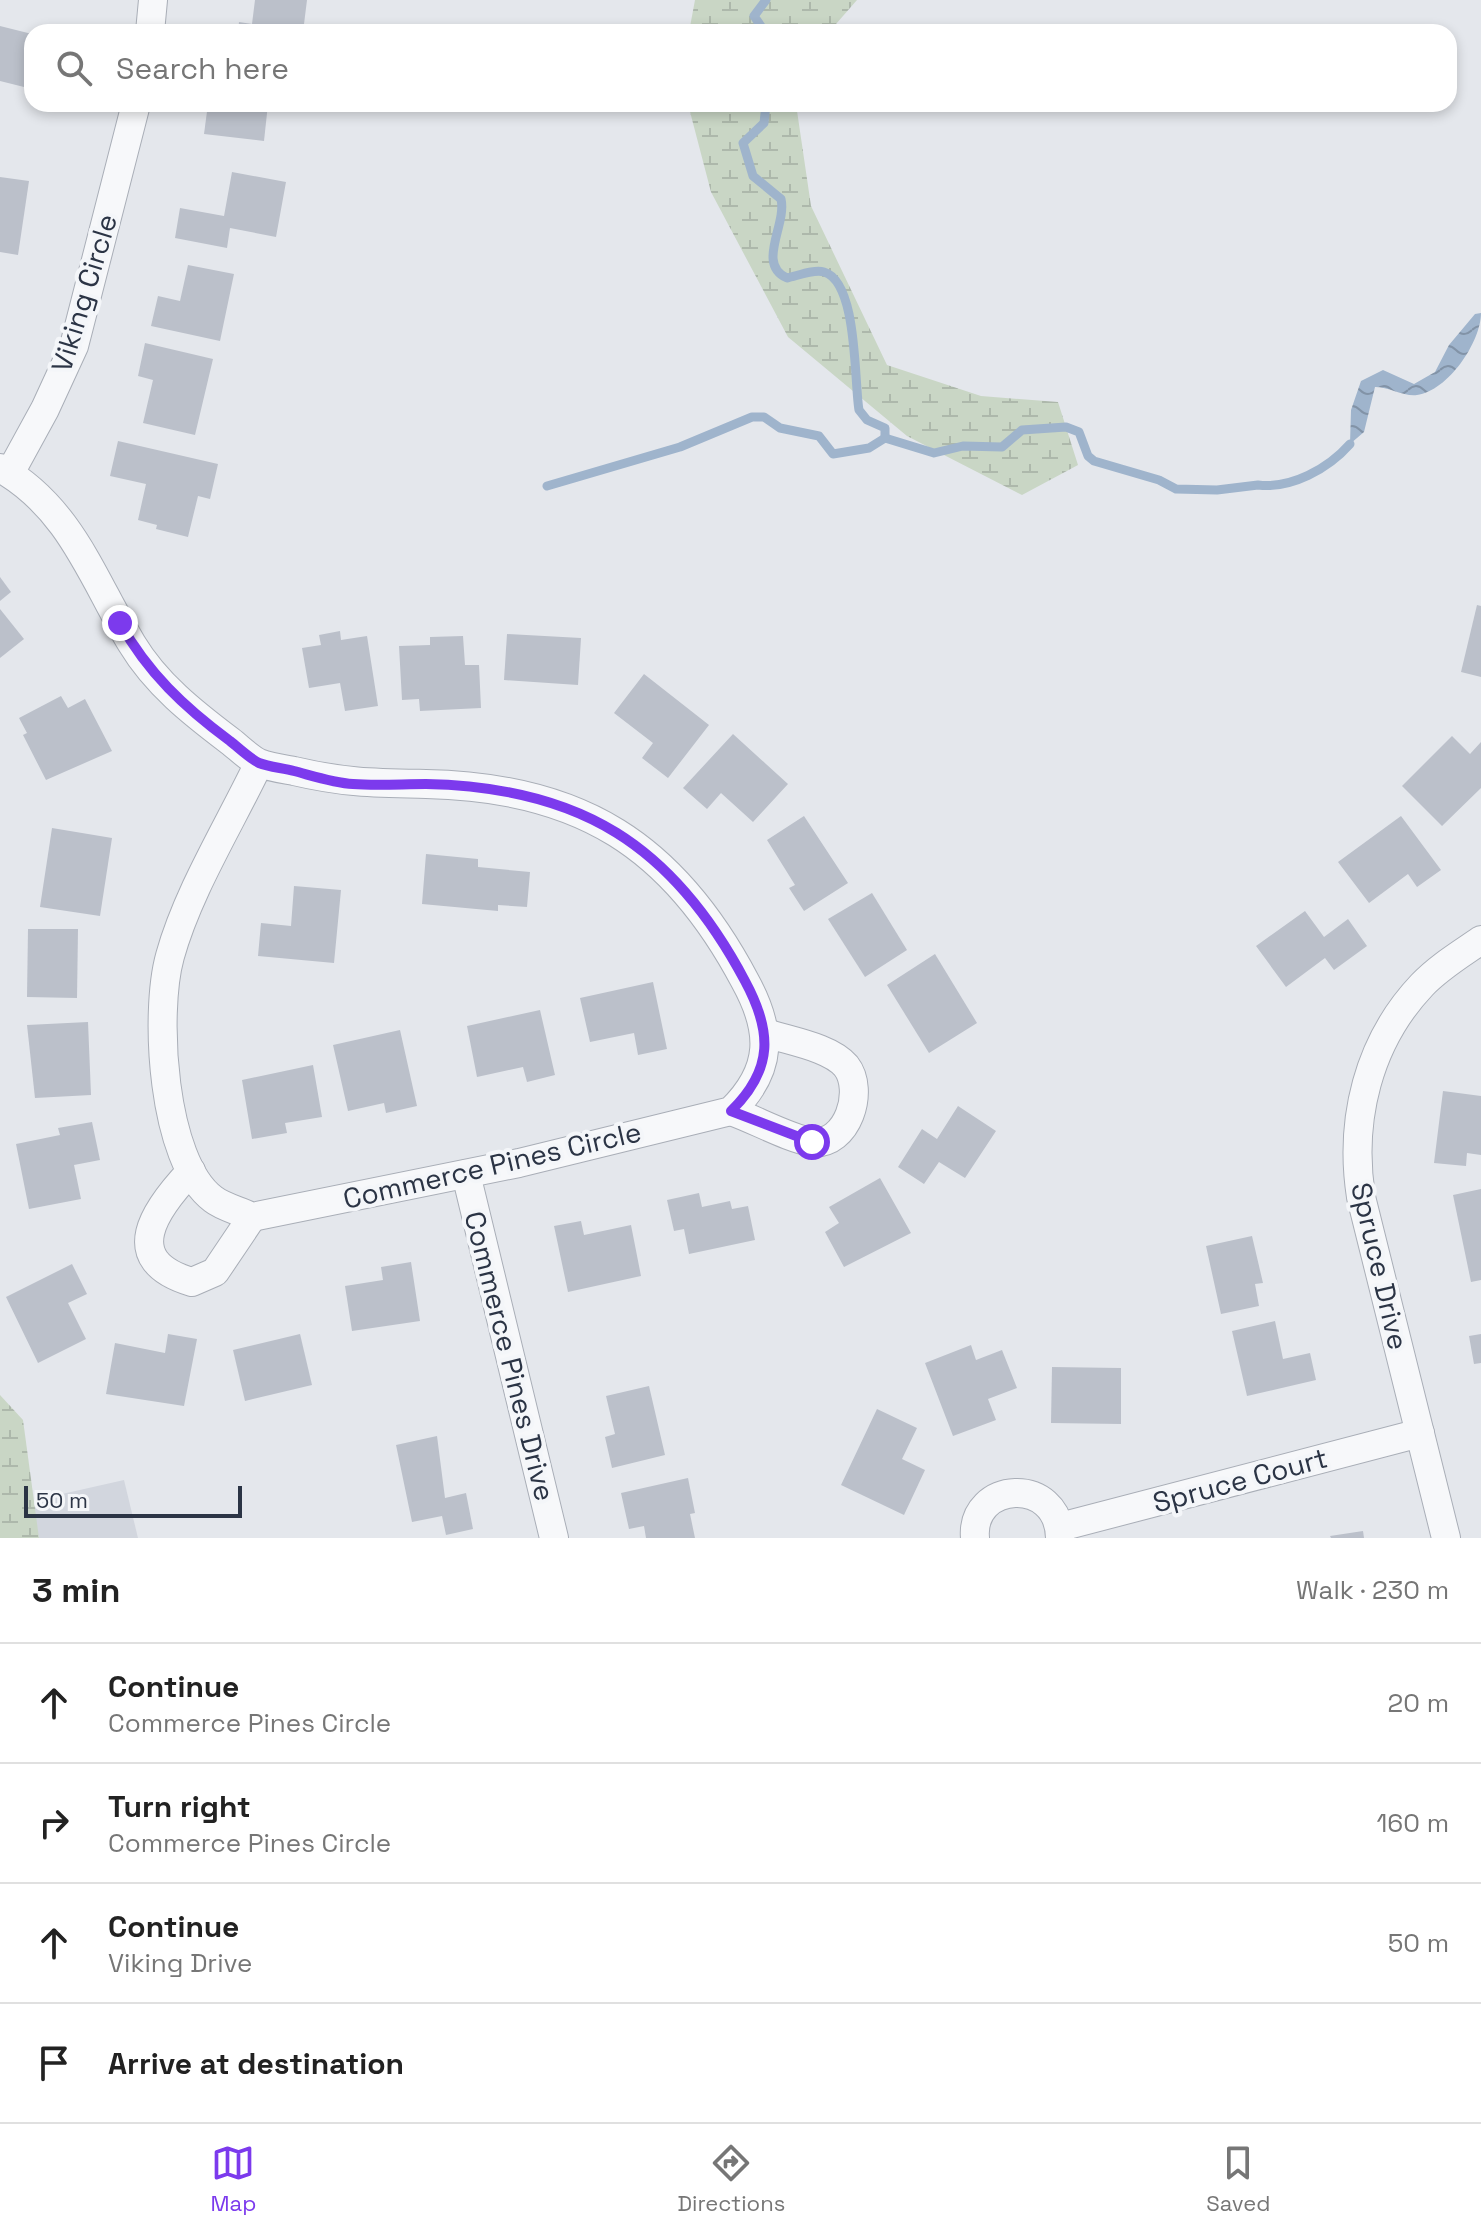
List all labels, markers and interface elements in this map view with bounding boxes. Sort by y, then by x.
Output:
search box [24,24,1457,112]
icon: search [52,46,96,90]
text: Search here [116,49,289,88]
street label: Viking Circle [43,210,125,376]
route end [102,605,138,641]
street label: Commerce Pines Circle [339,1113,645,1217]
route start [794,1124,830,1160]
street label: Spruce Drive [1343,1179,1417,1353]
street label: Commerce Pines Drive [457,1208,563,1504]
street label: Spruce Court [1149,1439,1331,1521]
scale bar [24,1482,242,1518]
text: 50 m [36,1486,88,1514]
text: 3 min [32,1569,120,1612]
text: Walk · 230 m [1296,1573,1449,1607]
text: Continue [108,1667,239,1706]
icon: ahead [32,1681,76,1725]
text: 20 m [1388,1686,1449,1720]
text: Commerce Pines Circle [108,1706,391,1740]
text: Turn right [108,1787,251,1826]
icon: right [32,1801,76,1845]
text: 160 m [1377,1806,1449,1840]
text: Commerce Pines Circle [108,1826,391,1860]
text: Continue [108,1907,239,1946]
icon: ahead [32,1921,76,1965]
text: 50 m [1388,1926,1449,1960]
text: Viking Drive [108,1946,252,1980]
icon: arrive [32,2041,76,2085]
text: Arrive at destination [108,2044,404,2083]
tab: Map [211,2141,256,2217]
tab: Directions [677,2141,785,2217]
tab: Saved [1206,2141,1270,2217]

